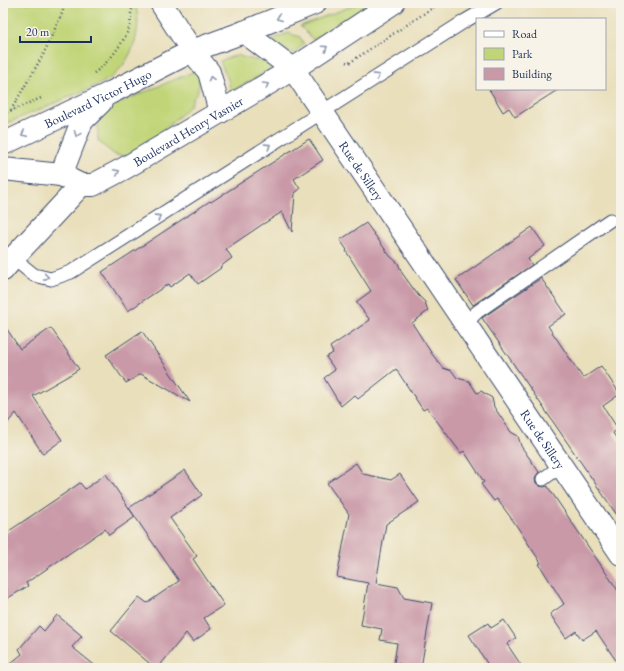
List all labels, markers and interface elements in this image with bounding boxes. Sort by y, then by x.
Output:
one-way arrow [276,13,283,21]
scale bar [20,18,91,44]
legend [476,18,606,90]
text: 20 m [26,24,50,40]
text: Road [512,26,538,42]
one-way arrow [321,46,328,53]
text: Park [512,46,533,62]
street label: Boulevard Victor Hugo [41,65,154,132]
text: Building [512,66,553,82]
one-way arrow [373,74,380,81]
one-way arrow [207,76,216,83]
one-way arrow [262,83,269,90]
street label: Boulevard Henry Vasnier [130,92,247,170]
one-way arrow [21,129,28,137]
one-way arrow [74,130,82,137]
street label: Rue de Sillery [335,138,388,204]
one-way arrow [264,144,271,151]
one-way arrow [113,170,121,177]
one-way arrow [154,214,161,222]
one-way arrow [42,272,49,281]
street label: Rue de Sillery [516,406,569,473]

